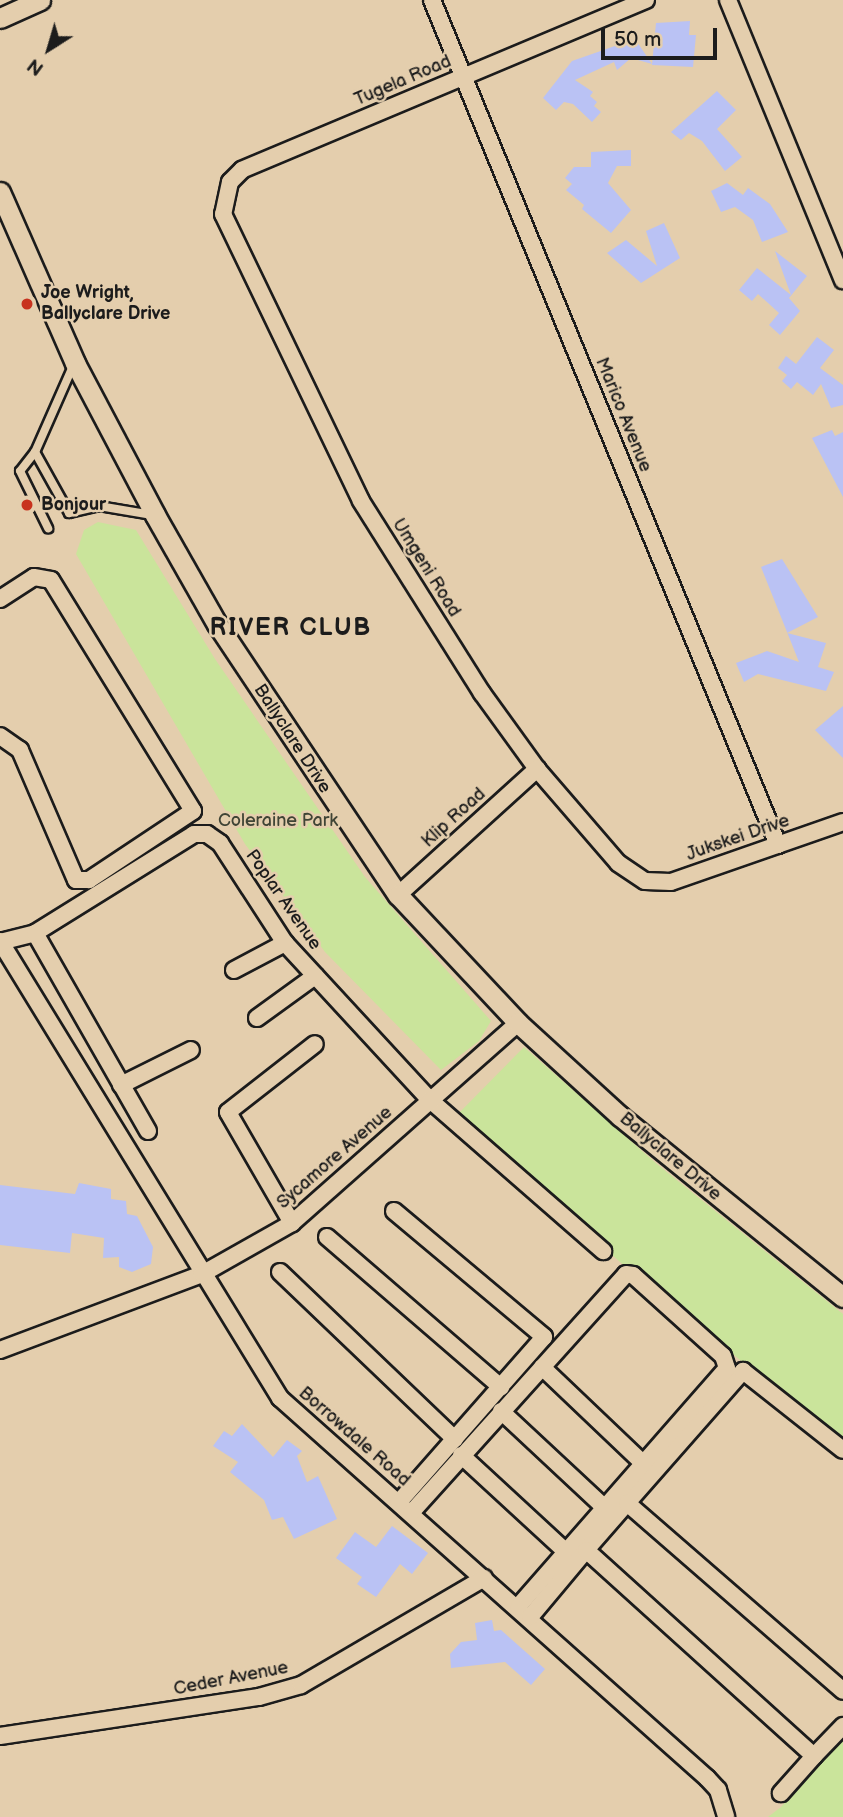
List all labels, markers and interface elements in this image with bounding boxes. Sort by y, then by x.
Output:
north arrow [14,14,84,84]
scale bar [605,14,720,58]
text: 50 m [614,27,661,52]
street label: Tugela Road [351,51,455,111]
text: N [23,53,49,80]
place label: Joe Wright, Ballyclare Drive [41,283,170,326]
marker: Joe Wright, Ballyclare Drive [19,296,35,312]
street label: Marico Avenue [590,355,656,475]
place label: Bonjour [41,494,106,516]
marker: Bonjour [19,497,35,513]
street label: Umgeni Road [387,515,465,621]
district label: RIVER CLUB [211,614,371,642]
street label: Ballyclare Drive [249,680,335,798]
street label: Klip Road [418,784,490,852]
park label: Coleraine Park [218,810,338,832]
street label: Jukskei Drive [684,810,792,866]
street label: Poplar Avenue [241,846,325,954]
street label: Sycamore Avenue [273,1102,397,1214]
street label: Ballyclare Drive [615,1108,725,1206]
street label: Borrowdale Road [294,1383,414,1491]
street label: Ceder Avenue [172,1657,290,1701]

